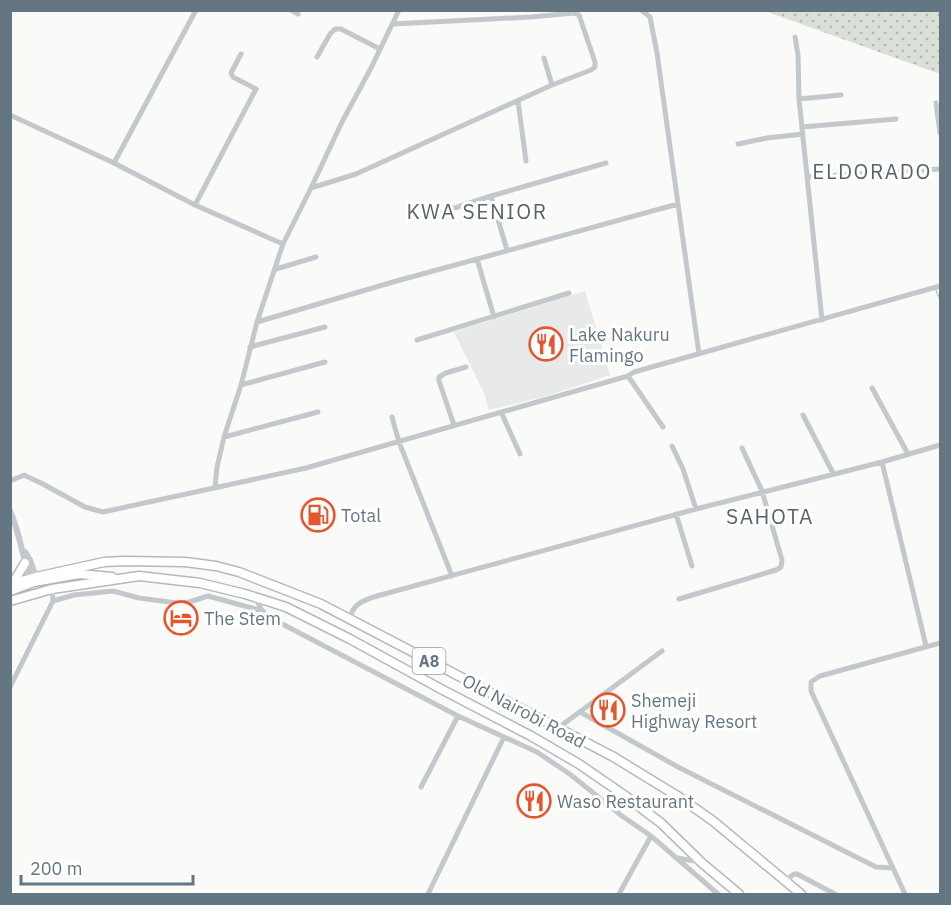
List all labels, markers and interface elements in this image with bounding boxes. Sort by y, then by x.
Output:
district label: ELDORADO [812,157,932,185]
district label: KWA SENIOR [406,197,548,225]
place label: Lake Nakuru Flamingo [569,323,670,367]
restaurant icon: Lake Nakuru Flamingo [528,326,564,362]
fuel station icon: Total [300,497,336,533]
district label: SAHOTA [726,502,814,530]
place label: Total [341,504,381,527]
hotel icon: The Stem [163,600,199,636]
place label: The Stem [204,607,281,630]
road number: A8 [412,648,446,674]
street label: Old Nairobi Road [458,669,590,753]
place label: Shemeji Highway Resort [631,689,757,733]
restaurant icon: Shemeji Highway Resort [590,692,626,728]
restaurant icon: Waso Restaurant [516,783,552,819]
place label: Waso Restaurant [557,790,694,813]
scale bar [21,848,194,886]
text: 200 m [30,857,82,880]

